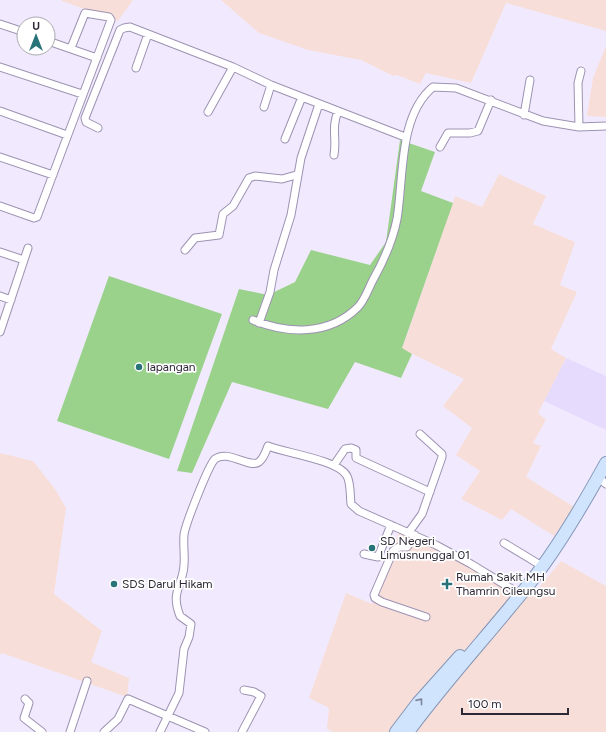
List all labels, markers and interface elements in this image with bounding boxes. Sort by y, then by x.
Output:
north arrow [16,16,56,56]
text: U [32,20,40,33]
place label: lapangan [147,360,196,374]
marker: lapangan [134,362,144,372]
place label: SD Negeri Limusnunggal 01 [380,534,470,562]
marker: SD Negeri Limusnunggal 01 [367,543,377,553]
place label: Rumah Sakit MH Thamrin Cileungsu [456,570,556,598]
place label: SDS Darul Hikam [122,577,213,591]
marker: Rumah Sakit MH Thamrin Cileungsu [441,578,453,590]
marker: SDS Darul Hikam [109,579,119,589]
scale bar [462,690,568,716]
text: 100 m [468,697,502,711]
one-way arrow [415,698,422,705]

